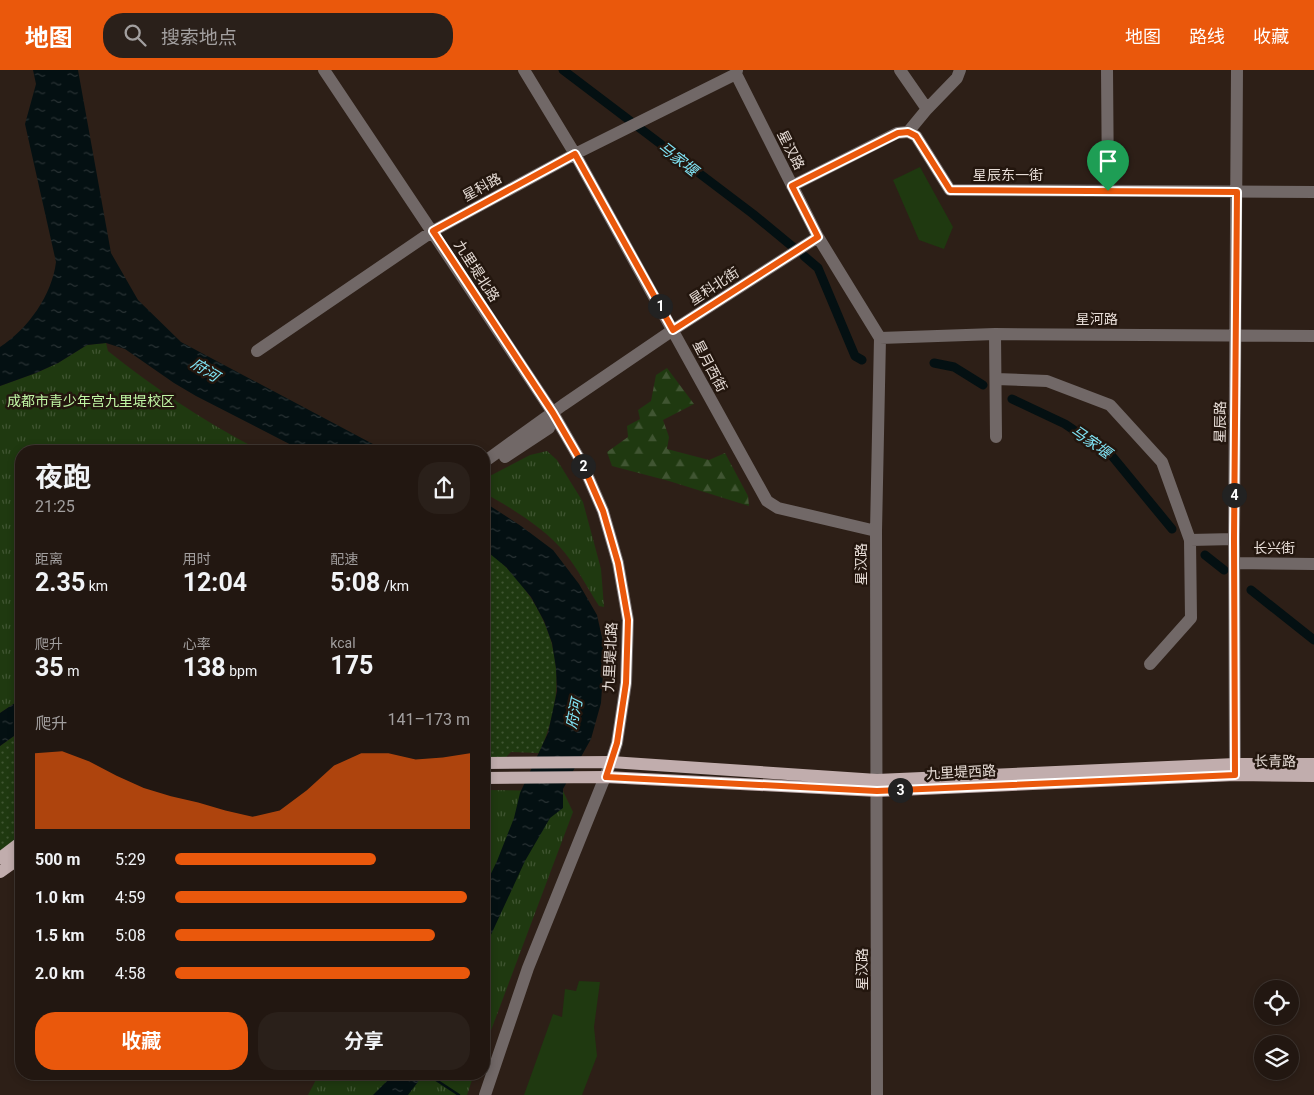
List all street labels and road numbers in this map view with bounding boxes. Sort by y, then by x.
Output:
street label: 星汉路 [774,128,808,172]
street label: 星辰东一街 [973,167,1043,183]
street label: 星科路 [460,170,504,204]
street label: 九里堤北路 [451,237,503,305]
street label: 星科北街 [686,264,742,308]
street label: 星河路 [1076,311,1118,327]
street label: 星月西街 [690,338,730,394]
street label: 星辰路 [1212,401,1228,443]
street label: 长兴街 [1253,540,1295,556]
street label: 星汉路 [853,543,869,585]
street label: 九里堤北路 [600,622,620,692]
street label: 长青路 [1254,753,1296,769]
street label: 九里堤西路 [926,762,996,782]
street label: 星汉路 [854,948,870,990]

